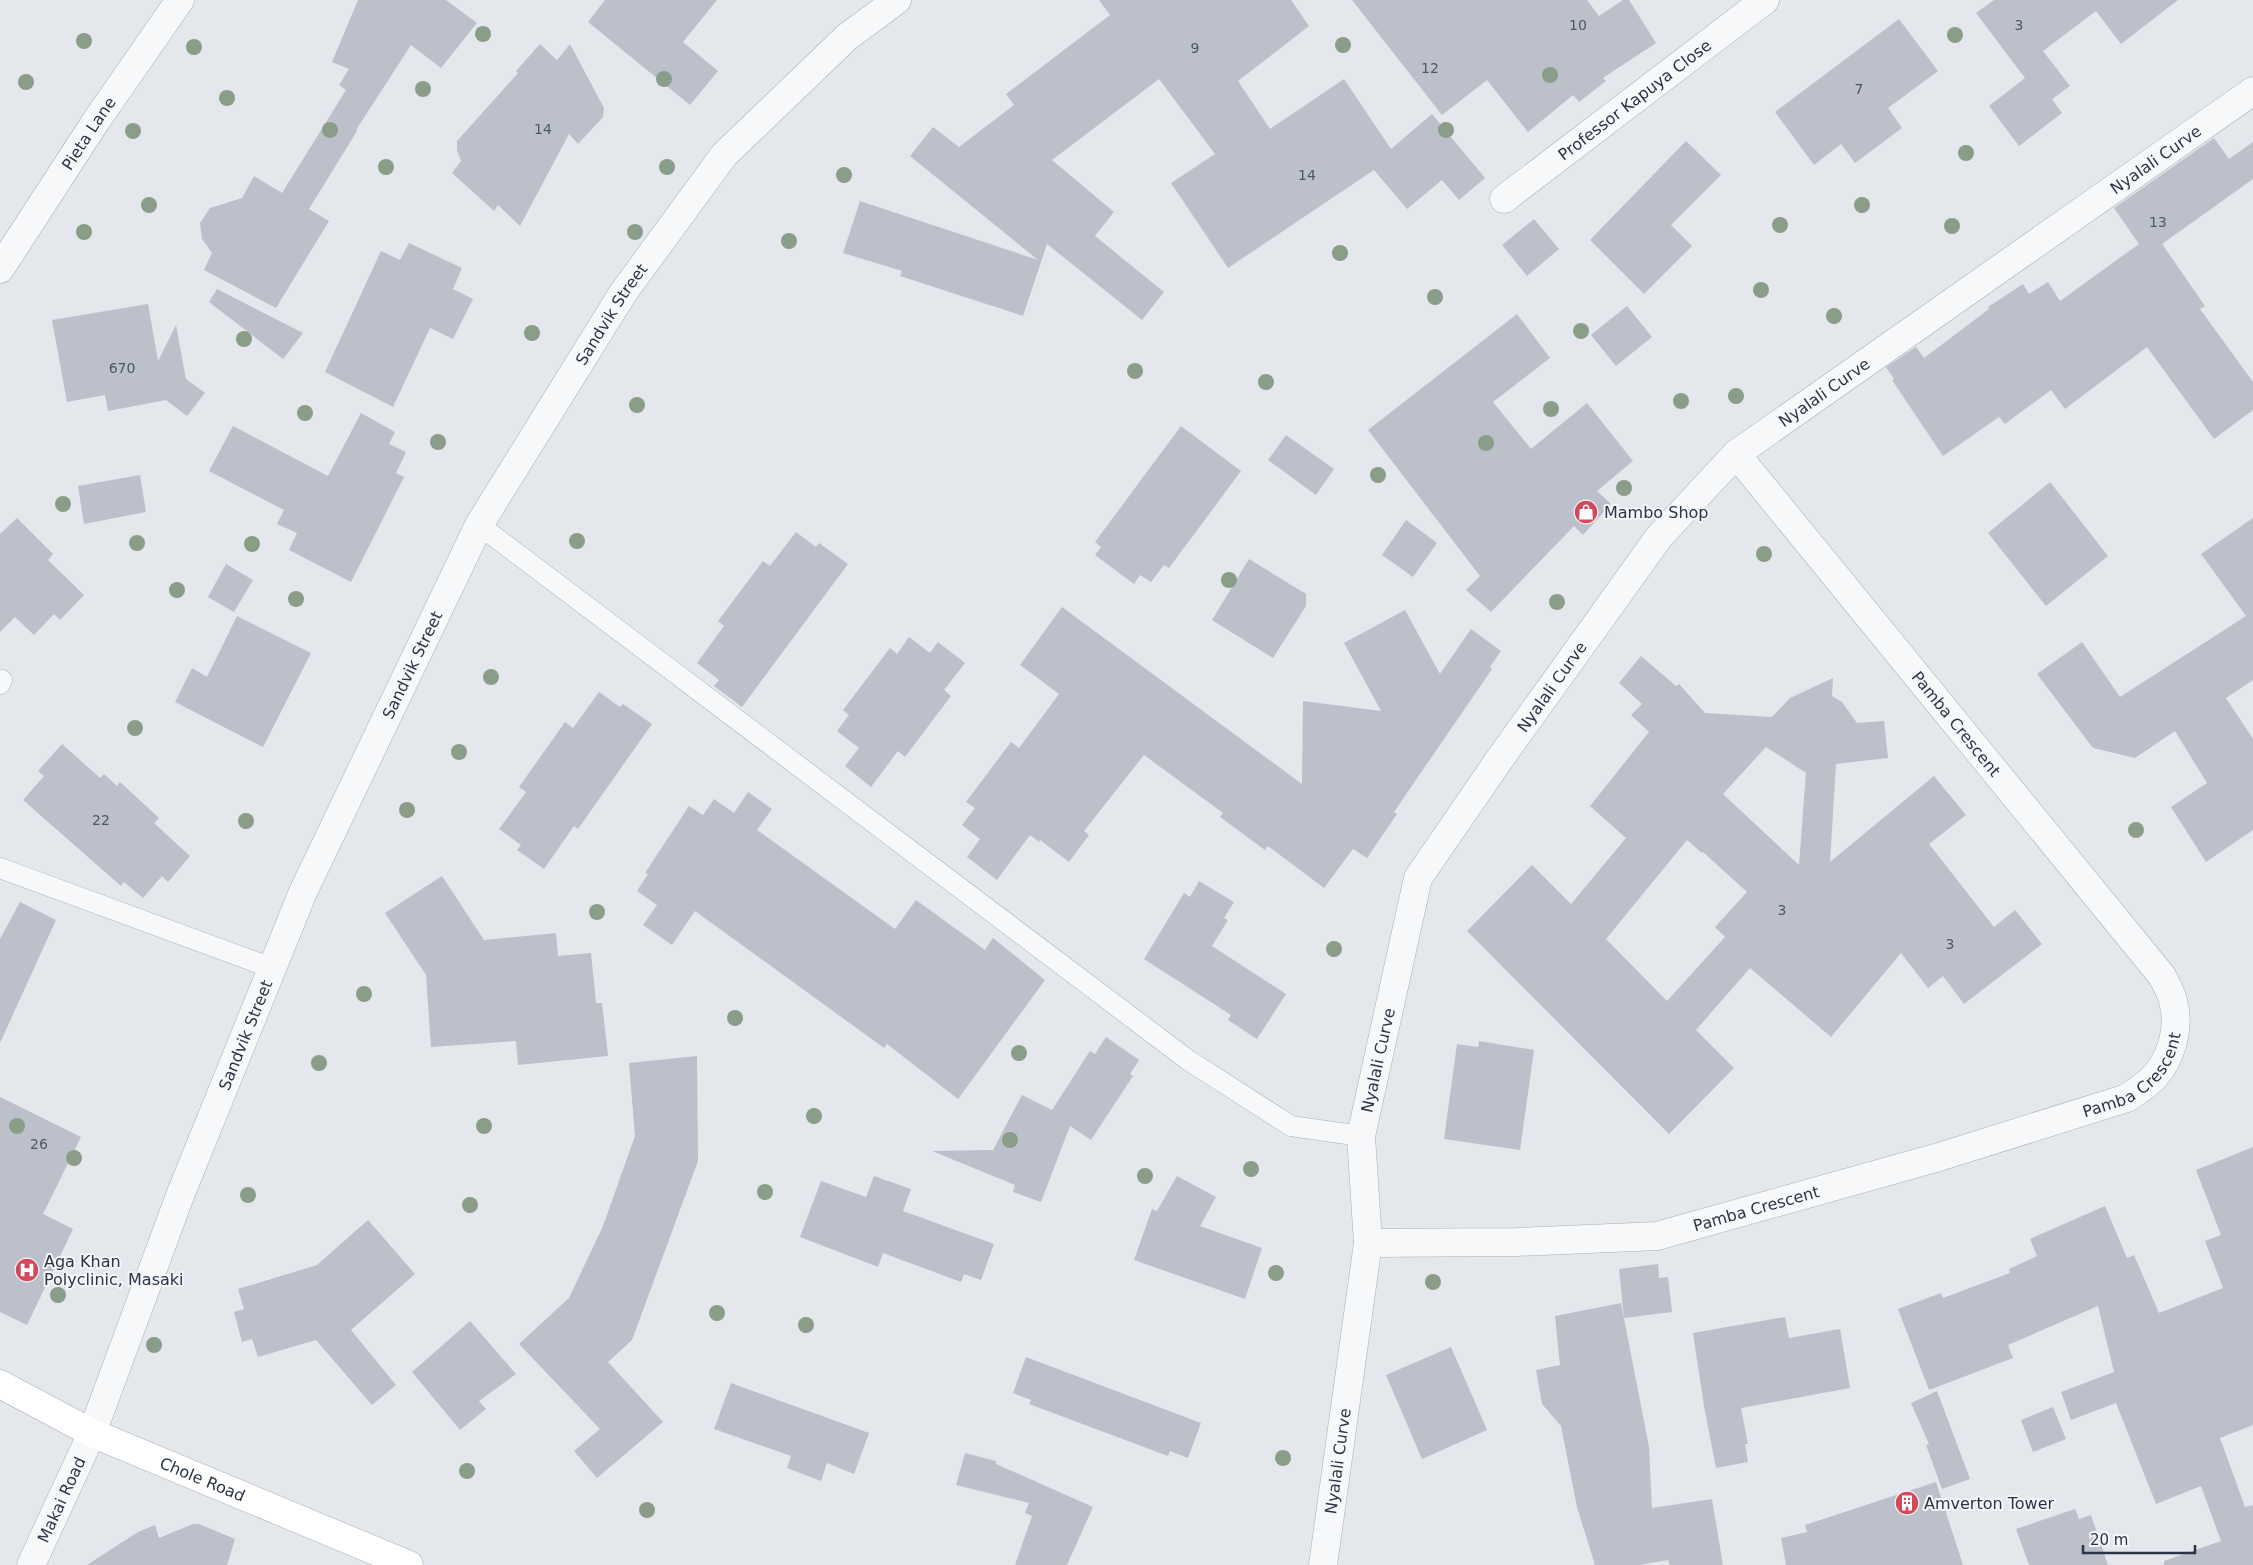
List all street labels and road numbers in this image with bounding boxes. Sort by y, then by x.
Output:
street label: Professor Kapuya Close [1554,35,1715,164]
street label: Pieta Lane [57,93,119,173]
street label: Nyalali Curve [2106,121,2205,198]
street label: Sandvik Street [571,260,651,368]
street label: Nyalali Curve [1775,354,1873,431]
street label: Sandvik Street [378,608,446,722]
street label: Nyalali Curve [1513,638,1590,736]
street label: Pamba Crescent [1908,668,2004,780]
street label: Sandvik Street [214,977,276,1093]
street label: Nyalali Curve [1357,1006,1399,1114]
street label: Pamba Crescent [2080,1031,2184,1121]
street label: Pamba Crescent [1691,1182,1821,1235]
street label: Nyalali Curve [1321,1407,1354,1515]
street label: Chole Road [157,1453,248,1505]
street label: Makai Road [33,1454,89,1545]

